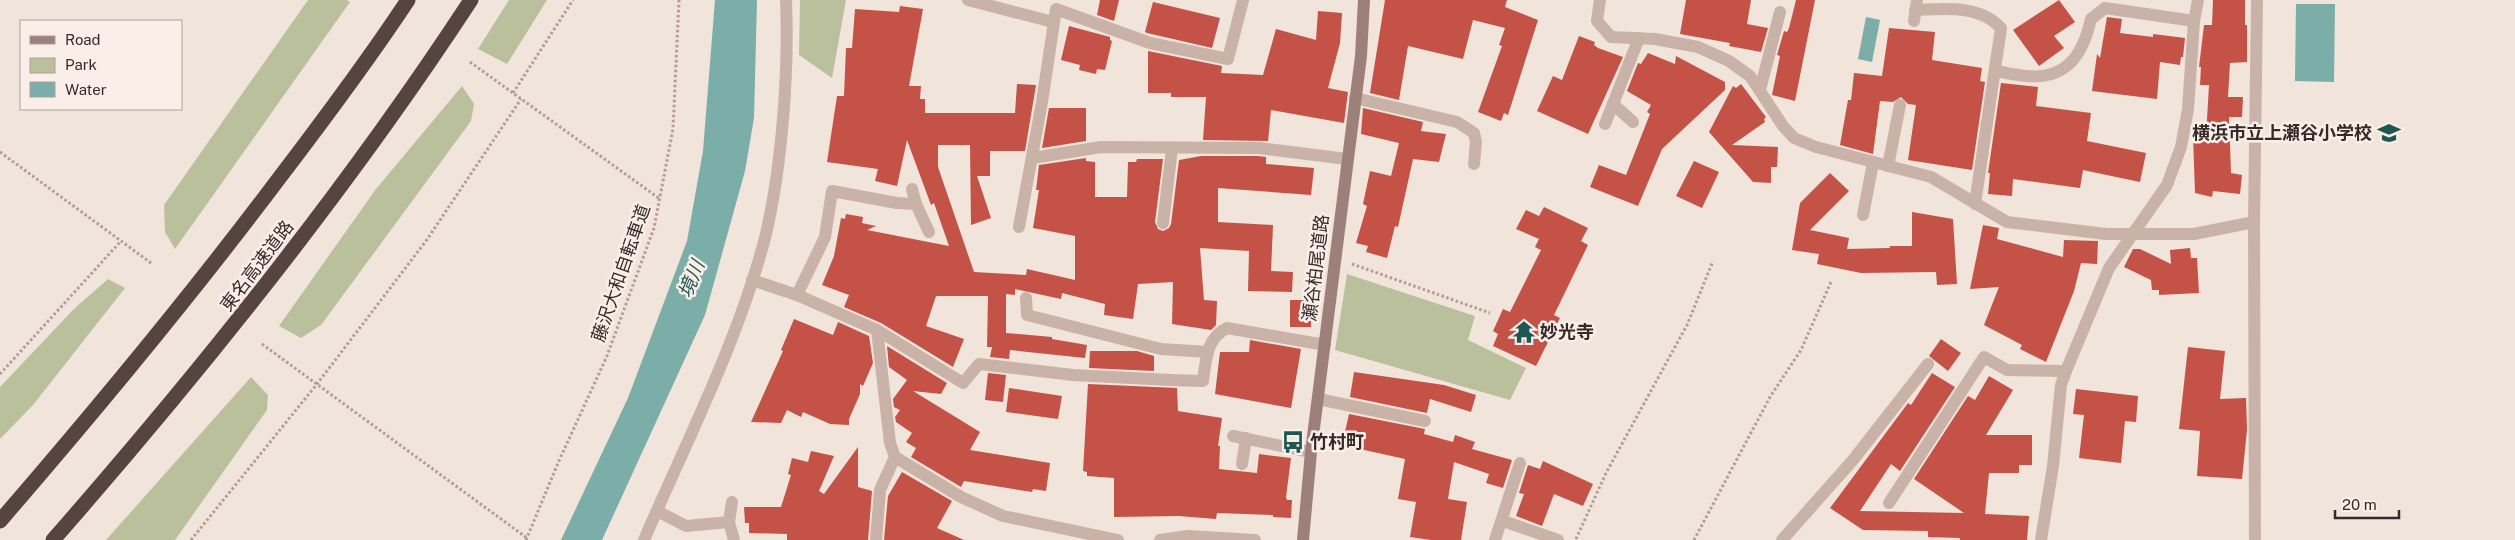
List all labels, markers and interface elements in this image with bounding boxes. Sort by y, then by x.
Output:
legend [20,20,182,110]
text: Road [65,31,101,48]
text: Park [65,56,97,73]
text: Water [65,81,107,98]
school or university icon: 横浜市立上瀬谷小学校 [2376,120,2402,146]
place label: 横浜市立上瀬谷小学校 [2192,122,2372,143]
street label: 藤沢大和自転車道 [587,201,654,344]
street label: 瀬谷柏尾道路 [1299,213,1333,323]
street label: 東名高速道路 [216,216,297,315]
water label: 境川 [674,255,709,301]
temple icon: 妙光寺 [1511,319,1537,345]
place label: 妙光寺 [1540,321,1594,342]
bus stop icon: 竹村町 [1280,429,1306,455]
place label: 竹村町 [1310,431,1364,452]
scale bar [2335,488,2399,520]
text: 20 m [2342,496,2377,513]

